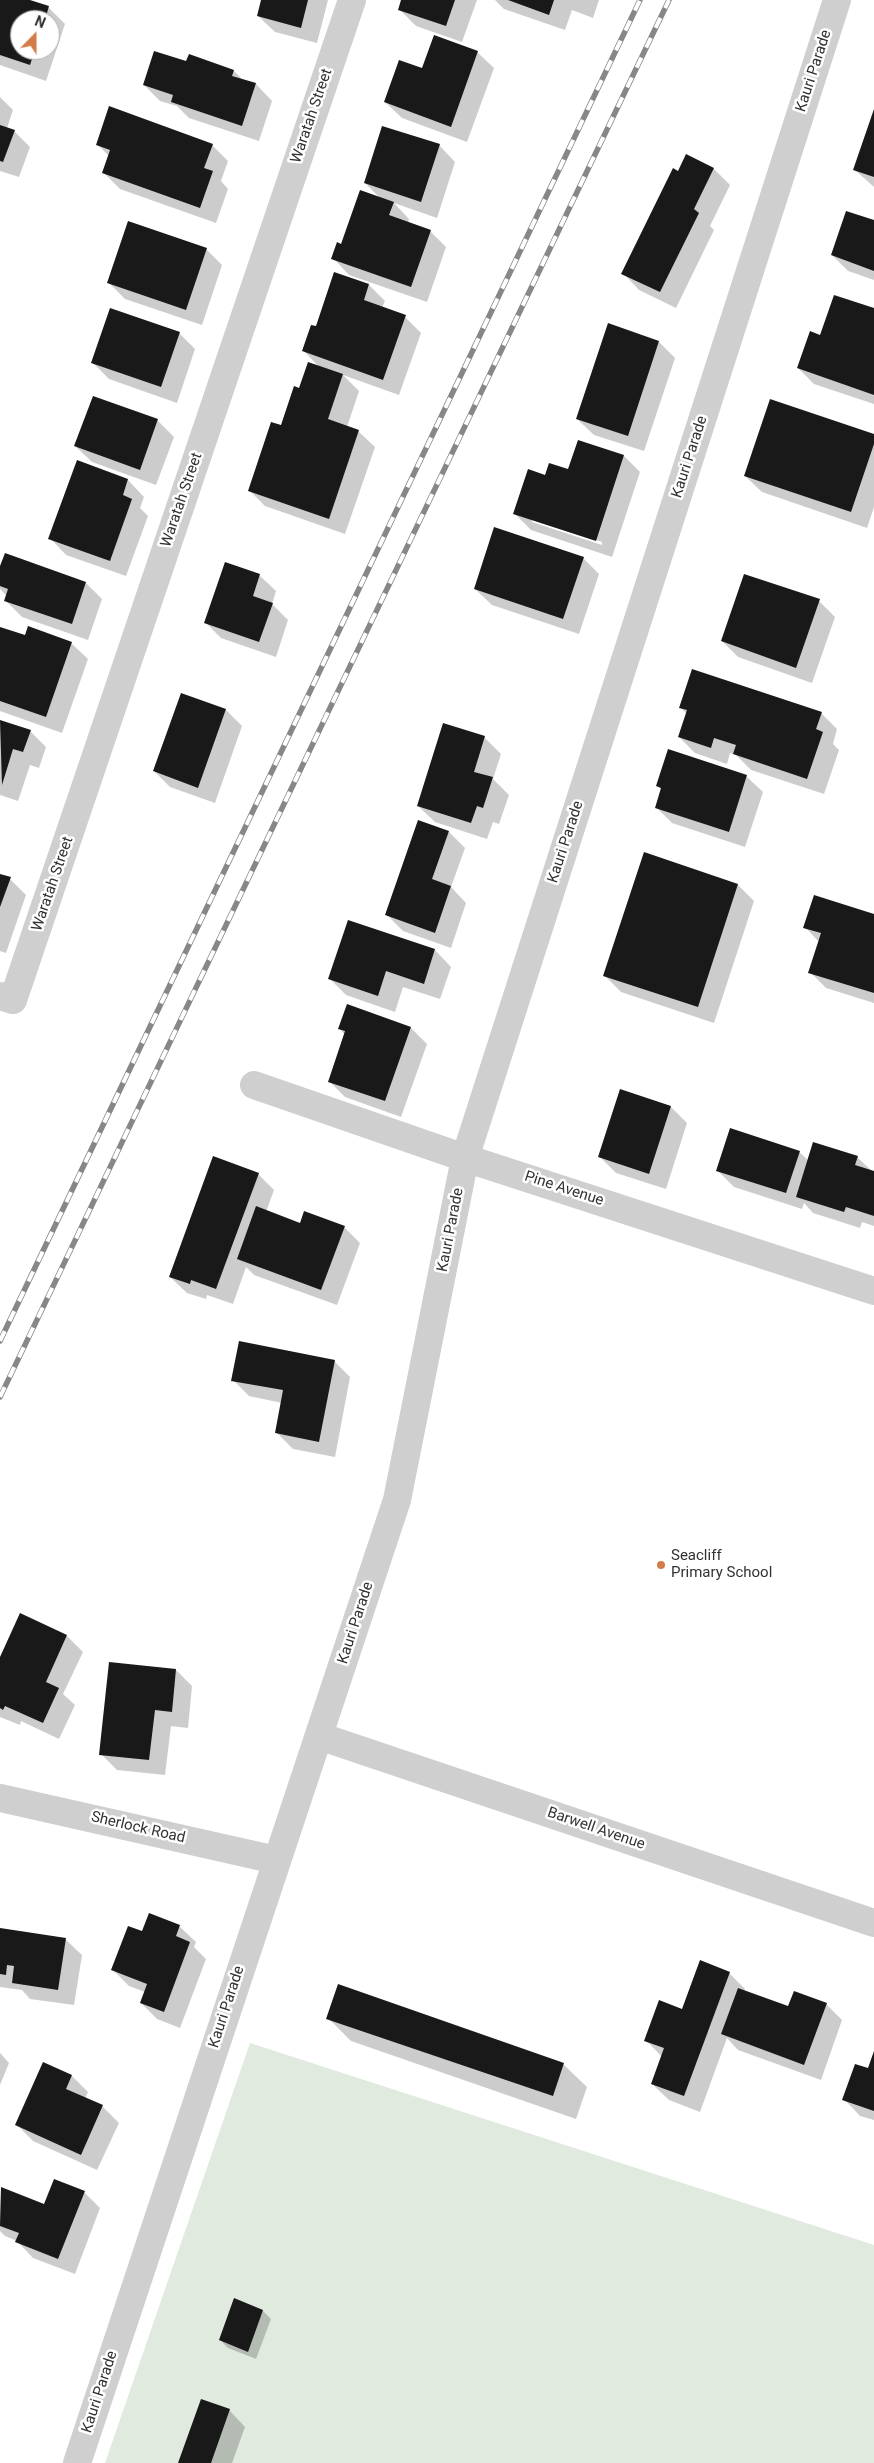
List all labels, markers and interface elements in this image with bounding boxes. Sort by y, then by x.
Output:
north arrow [10,10,60,60]
text: N [33,13,48,31]
street label: Kauri Parade [792,28,836,114]
street label: Waratah Street [287,66,337,166]
street label: Kauri Parade [668,414,712,500]
street label: Waratah Street [157,450,207,550]
street label: Kauri Parade [544,799,588,885]
street label: Waratah Street [28,834,78,934]
street label: Pine Avenue [522,1168,606,1210]
street label: Kauri Parade [434,1186,468,1274]
place label: Seacliff Primary School [671,1547,772,1582]
marker: Seacliff Primary School [655,1559,667,1571]
street label: Kauri Parade [334,1580,378,1666]
street label: Barwell Avenue [545,1804,647,1854]
street label: Sherlock Road [89,1808,187,1848]
street label: Kauri Parade [205,1964,249,2050]
street label: Kauri Parade [78,2349,122,2435]

